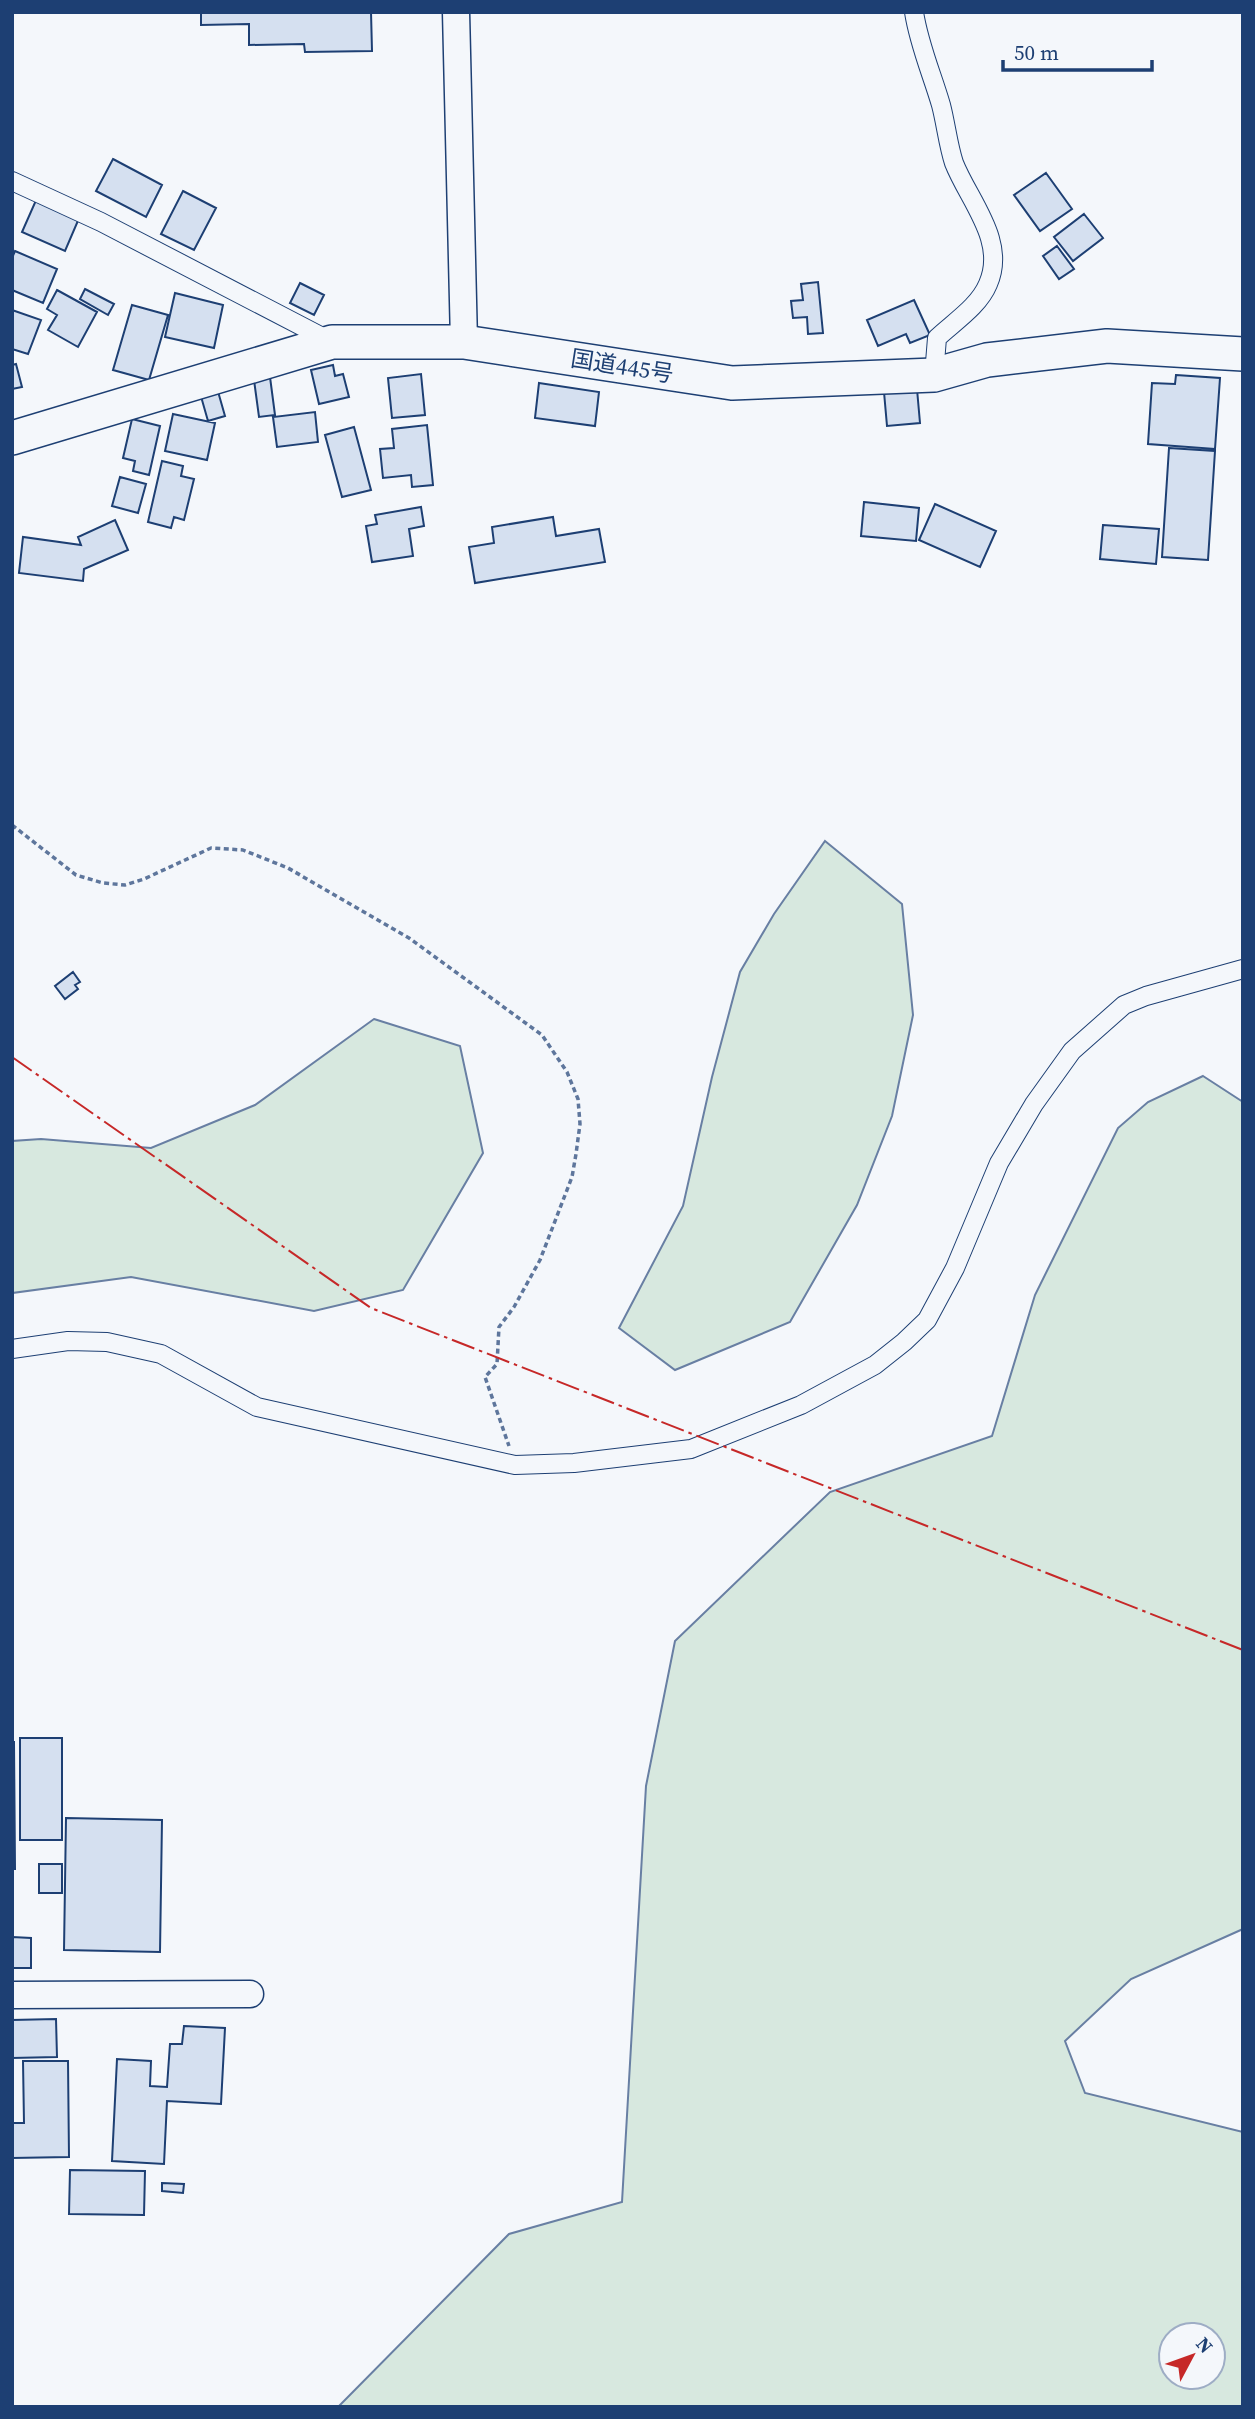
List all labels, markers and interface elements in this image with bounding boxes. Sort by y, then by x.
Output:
scale bar [1003,28,1152,72]
text: 50 m [1014,38,1059,67]
street label: 国道445号 [568,342,676,390]
north arrow [1157,2321,1227,2391]
text: N [1190,2331,1219,2359]

